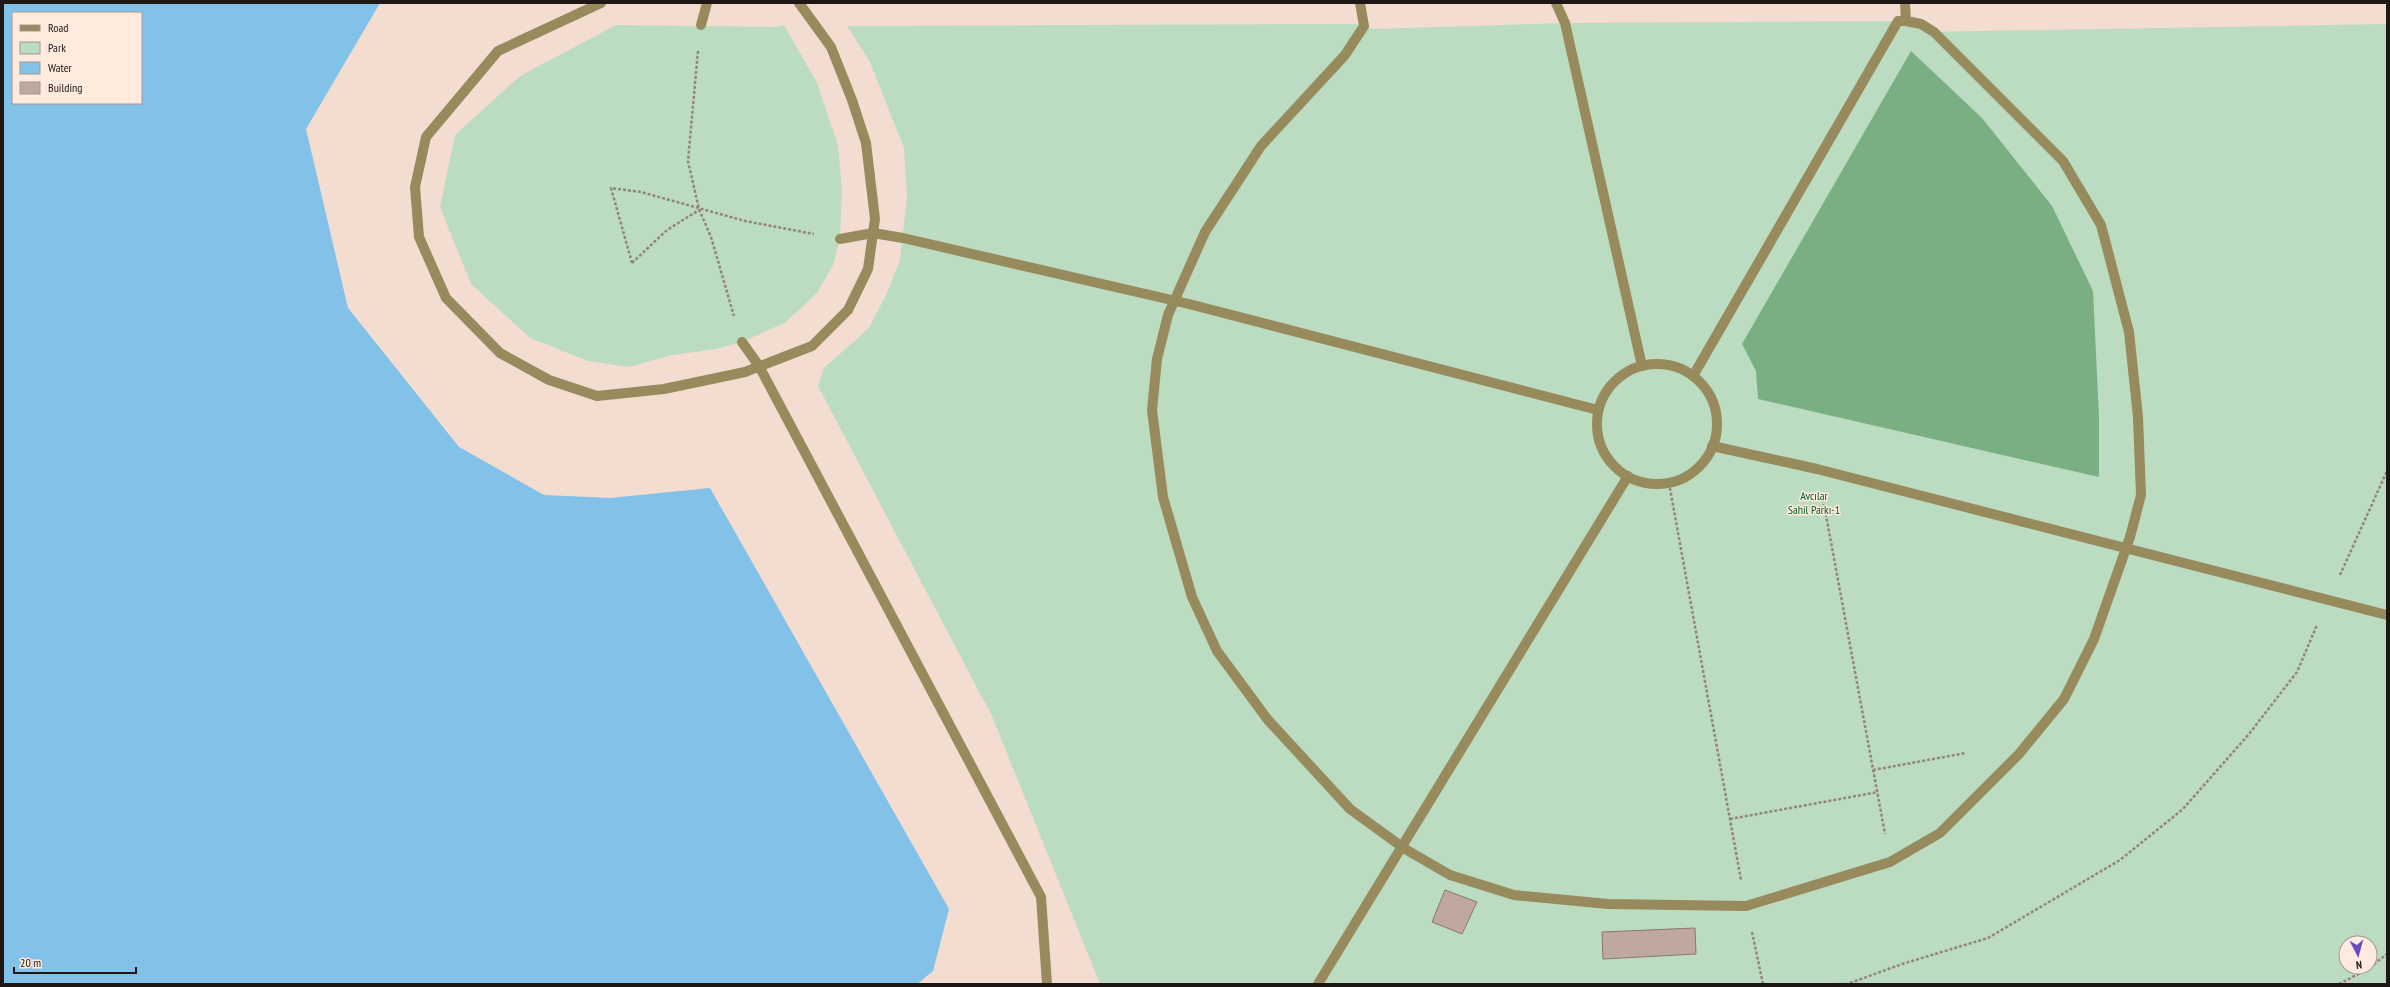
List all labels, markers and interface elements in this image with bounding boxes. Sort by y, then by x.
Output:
legend [12,12,142,104]
text: Road [48,20,68,35]
text: Park [48,40,66,55]
text: Water [48,60,73,75]
text: Building [48,80,83,95]
park label: Avcılar Sahil Parkı-1 [1788,488,1840,517]
north arrow [2338,935,2378,975]
scale bar [14,949,136,975]
text: 20 m [20,955,41,970]
text: N [2355,958,2363,972]

